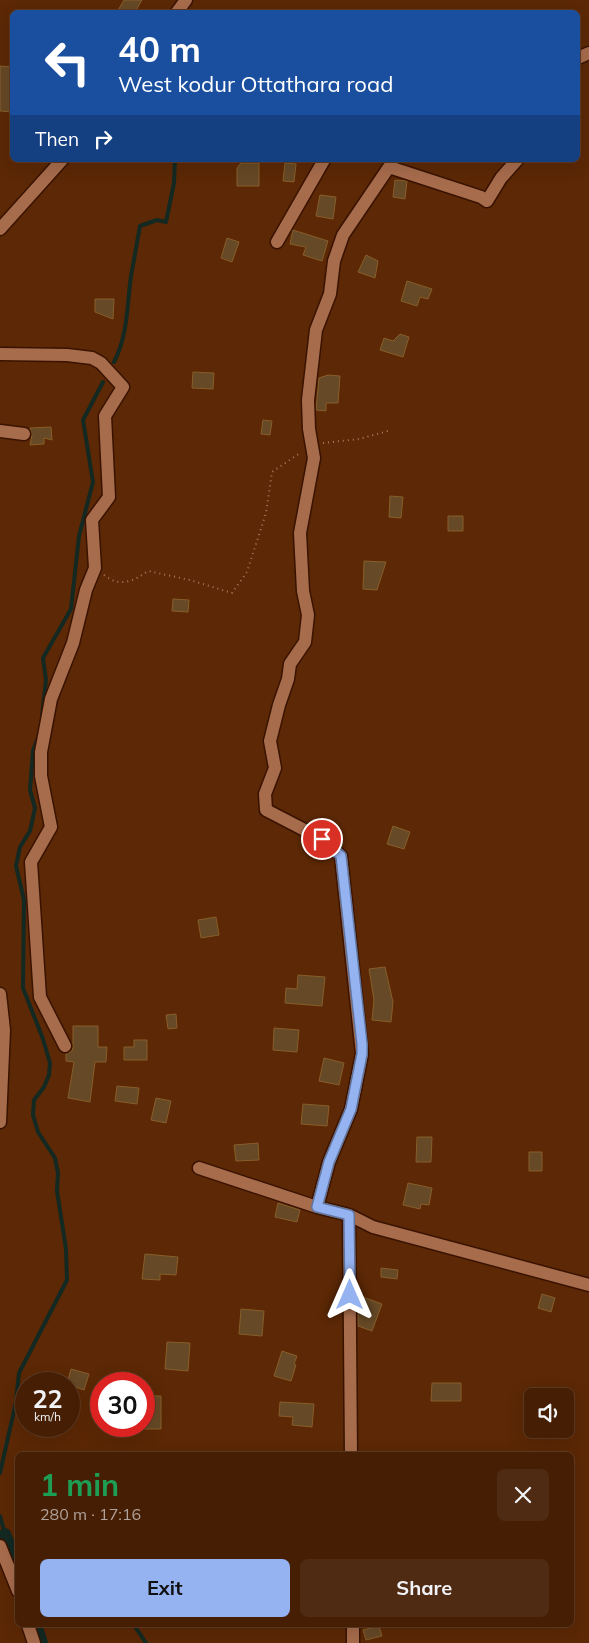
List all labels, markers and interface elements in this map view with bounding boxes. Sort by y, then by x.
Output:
text: 40 m [118,27,201,71]
icon: left [35,30,100,95]
text: West kodur Ottathara road [118,70,393,98]
icon: right [89,125,117,153]
text: Then [35,127,79,151]
pin [301,818,343,860]
icon: arrive [308,825,336,853]
position arrow [323,1268,375,1320]
speed limit sign: 30 [90,1372,155,1437]
text: 22 [32,1383,63,1414]
map controls [524,1388,574,1438]
button: sound [524,1388,574,1438]
text: km/h [34,1409,61,1424]
text: 1 min [40,1466,119,1504]
button: close [497,1469,549,1521]
text: 280 m · 17:16 [40,1504,141,1524]
button: Exit [40,1559,290,1617]
button: Share [300,1559,549,1617]

